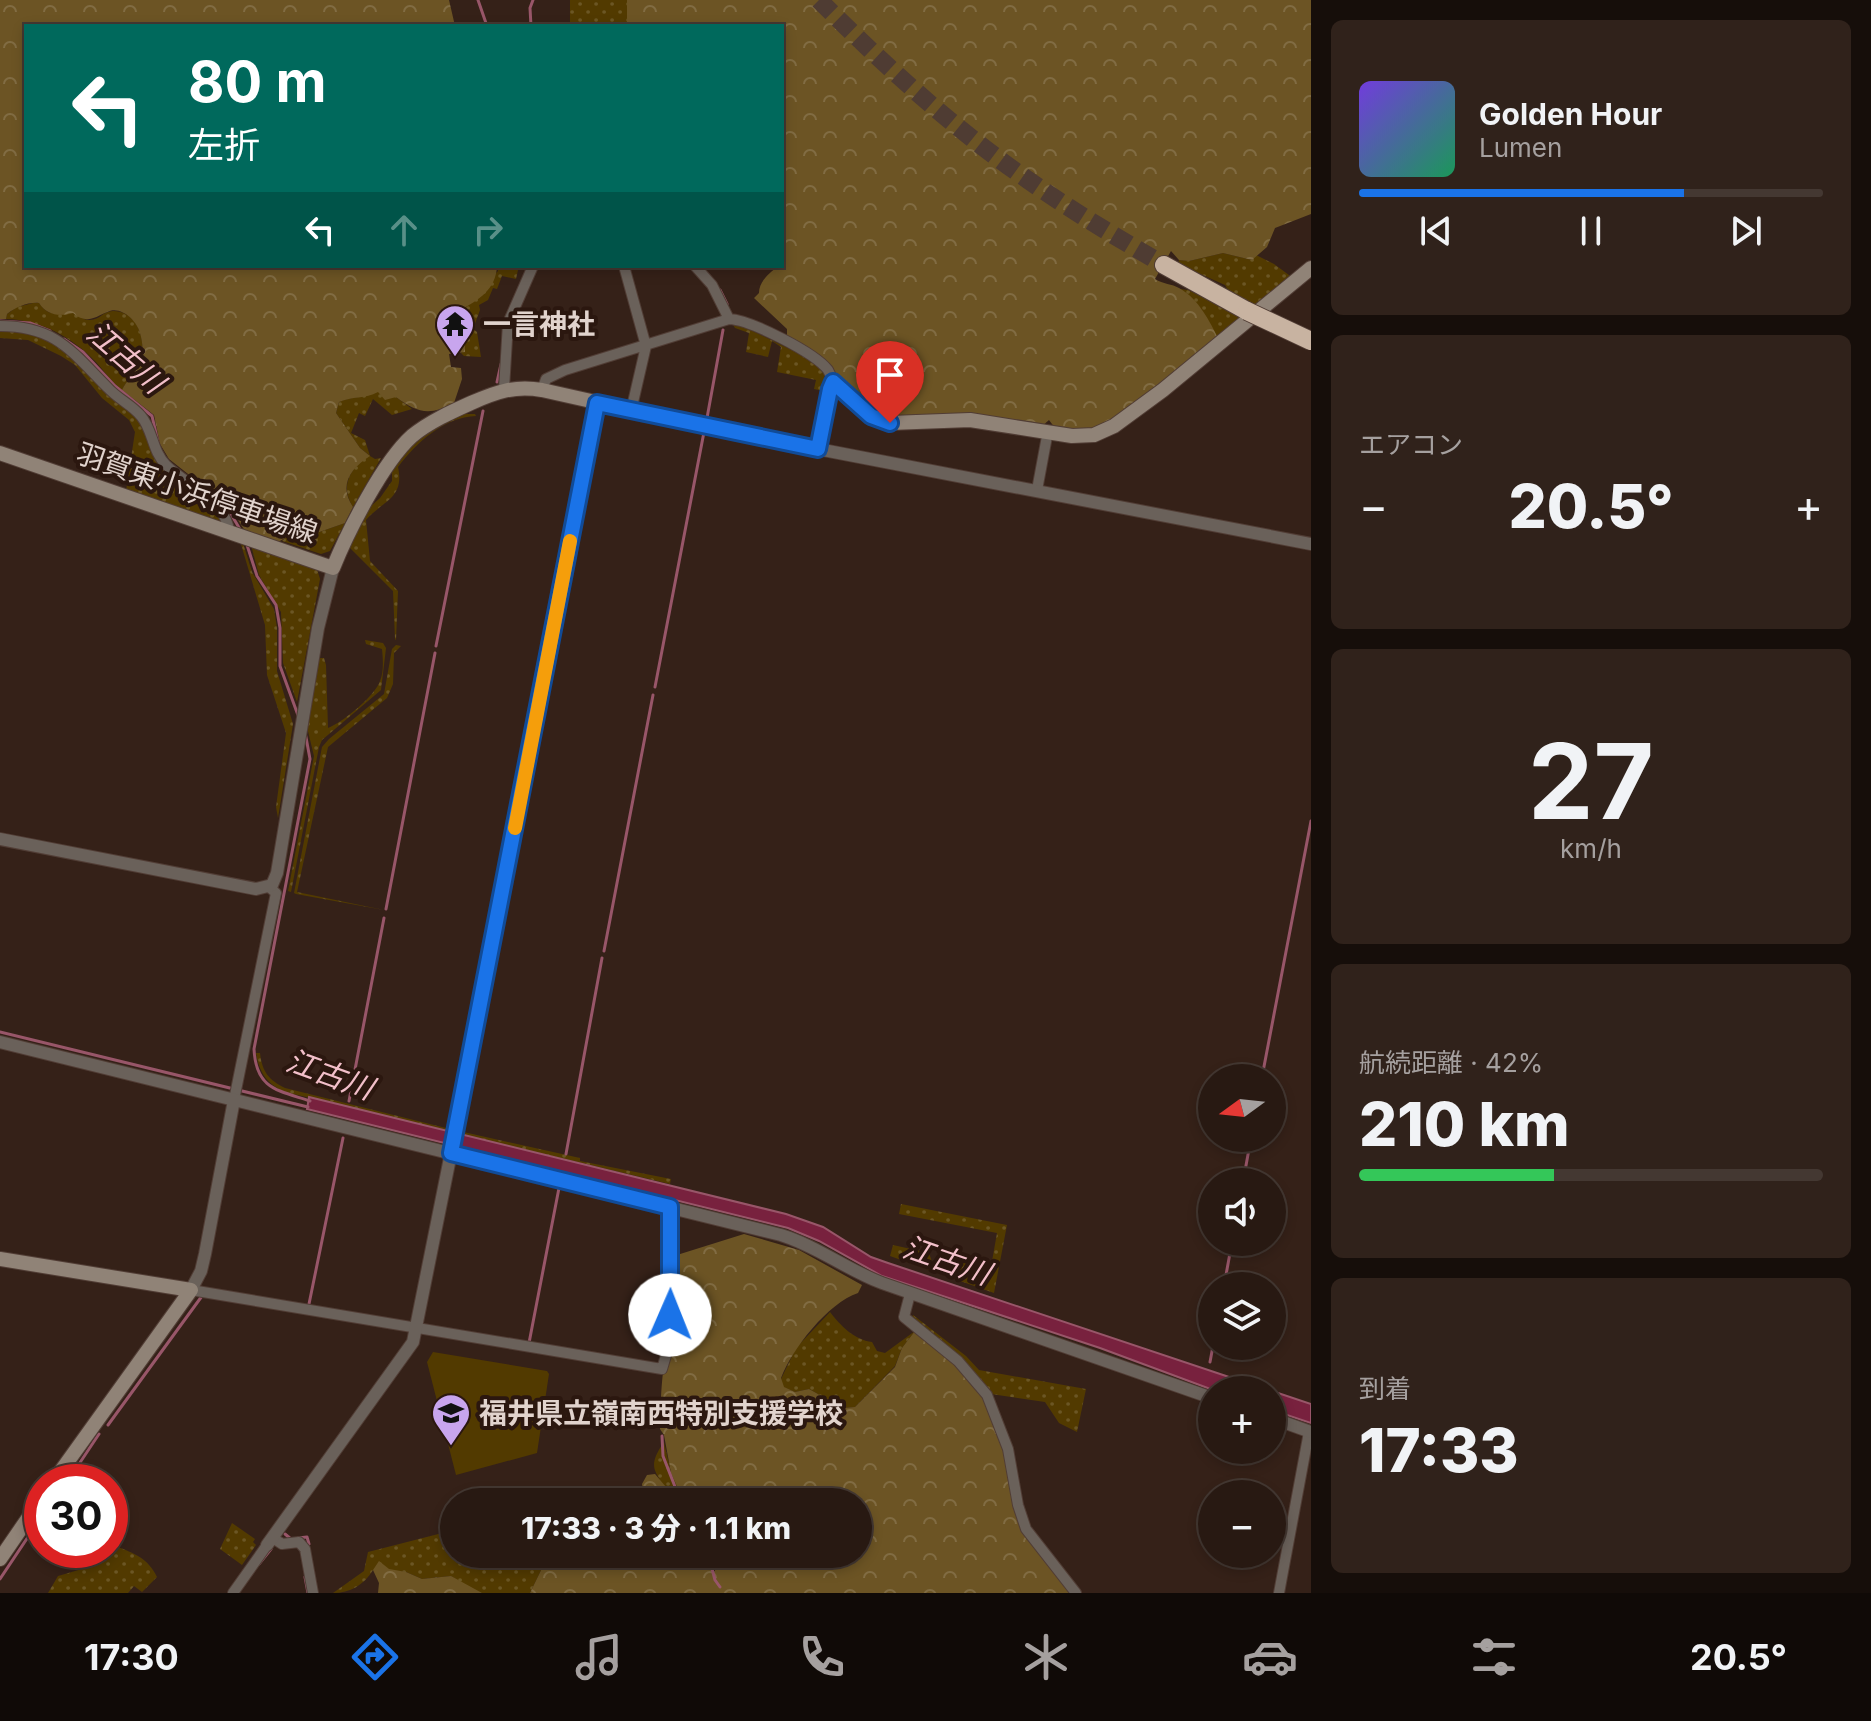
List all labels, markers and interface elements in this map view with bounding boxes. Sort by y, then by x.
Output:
text: 80 m [188,48,327,116]
icon: left [56,56,160,160]
text: Golden Hour [1479,96,1662,132]
text: 左折 [188,123,260,167]
text: Lumen [1479,132,1562,163]
icon: left [298,208,342,252]
icon: ahead [382,208,426,252]
icon: right [466,208,510,252]
icon: previous [1414,209,1458,253]
icon: pause [1569,209,1613,253]
icon: next [1724,209,1768,253]
temple icon: 一言神社 [434,303,476,358]
place label: 一言神社 [483,307,595,341]
water label: 江古川 [80,314,174,402]
pin [856,341,924,423]
icon: arrive [868,353,912,397]
text: エアコン [1359,429,1463,460]
street label: 羽賀東小浜停車場線 [72,436,322,550]
text: 20.5° [1508,470,1674,542]
text: − [1359,479,1388,533]
text: + [1794,479,1823,533]
text: 27 [1528,718,1654,844]
text: km/h [1560,833,1622,864]
water label: 江古川 [282,1042,381,1107]
text: 航続距離 · 42% [1359,1047,1543,1078]
north arrow [1198,1064,1286,1152]
map controls [1198,1064,1286,1568]
text: 210 km [1359,1088,1570,1160]
button: sound [1198,1168,1286,1256]
water label: 江古川 [899,1228,998,1293]
button: layers [1198,1272,1286,1360]
position arrow [628,1273,712,1357]
text: 到着 [1359,1373,1411,1404]
button: + [1198,1376,1286,1464]
school or university icon: 福井県立嶺南西特別支援学校 [430,1392,472,1447]
place label: 福井県立嶺南西特別支援学校 [479,1396,843,1430]
text: 17:33 [1359,1414,1519,1486]
speed limit sign: 30 [24,1464,128,1568]
button: − [1198,1480,1286,1568]
text: 17:33 · 3 分 · 1.1 km [521,1510,791,1546]
icon: directions [347,1629,403,1685]
icon: music [571,1629,627,1685]
icon: phone [794,1629,850,1685]
icon: climate [1018,1629,1074,1685]
icon: car [1242,1629,1298,1685]
icon: filters [1466,1629,1522,1685]
text: 17:30 [84,1635,179,1679]
text: 20.5° [1690,1635,1787,1679]

